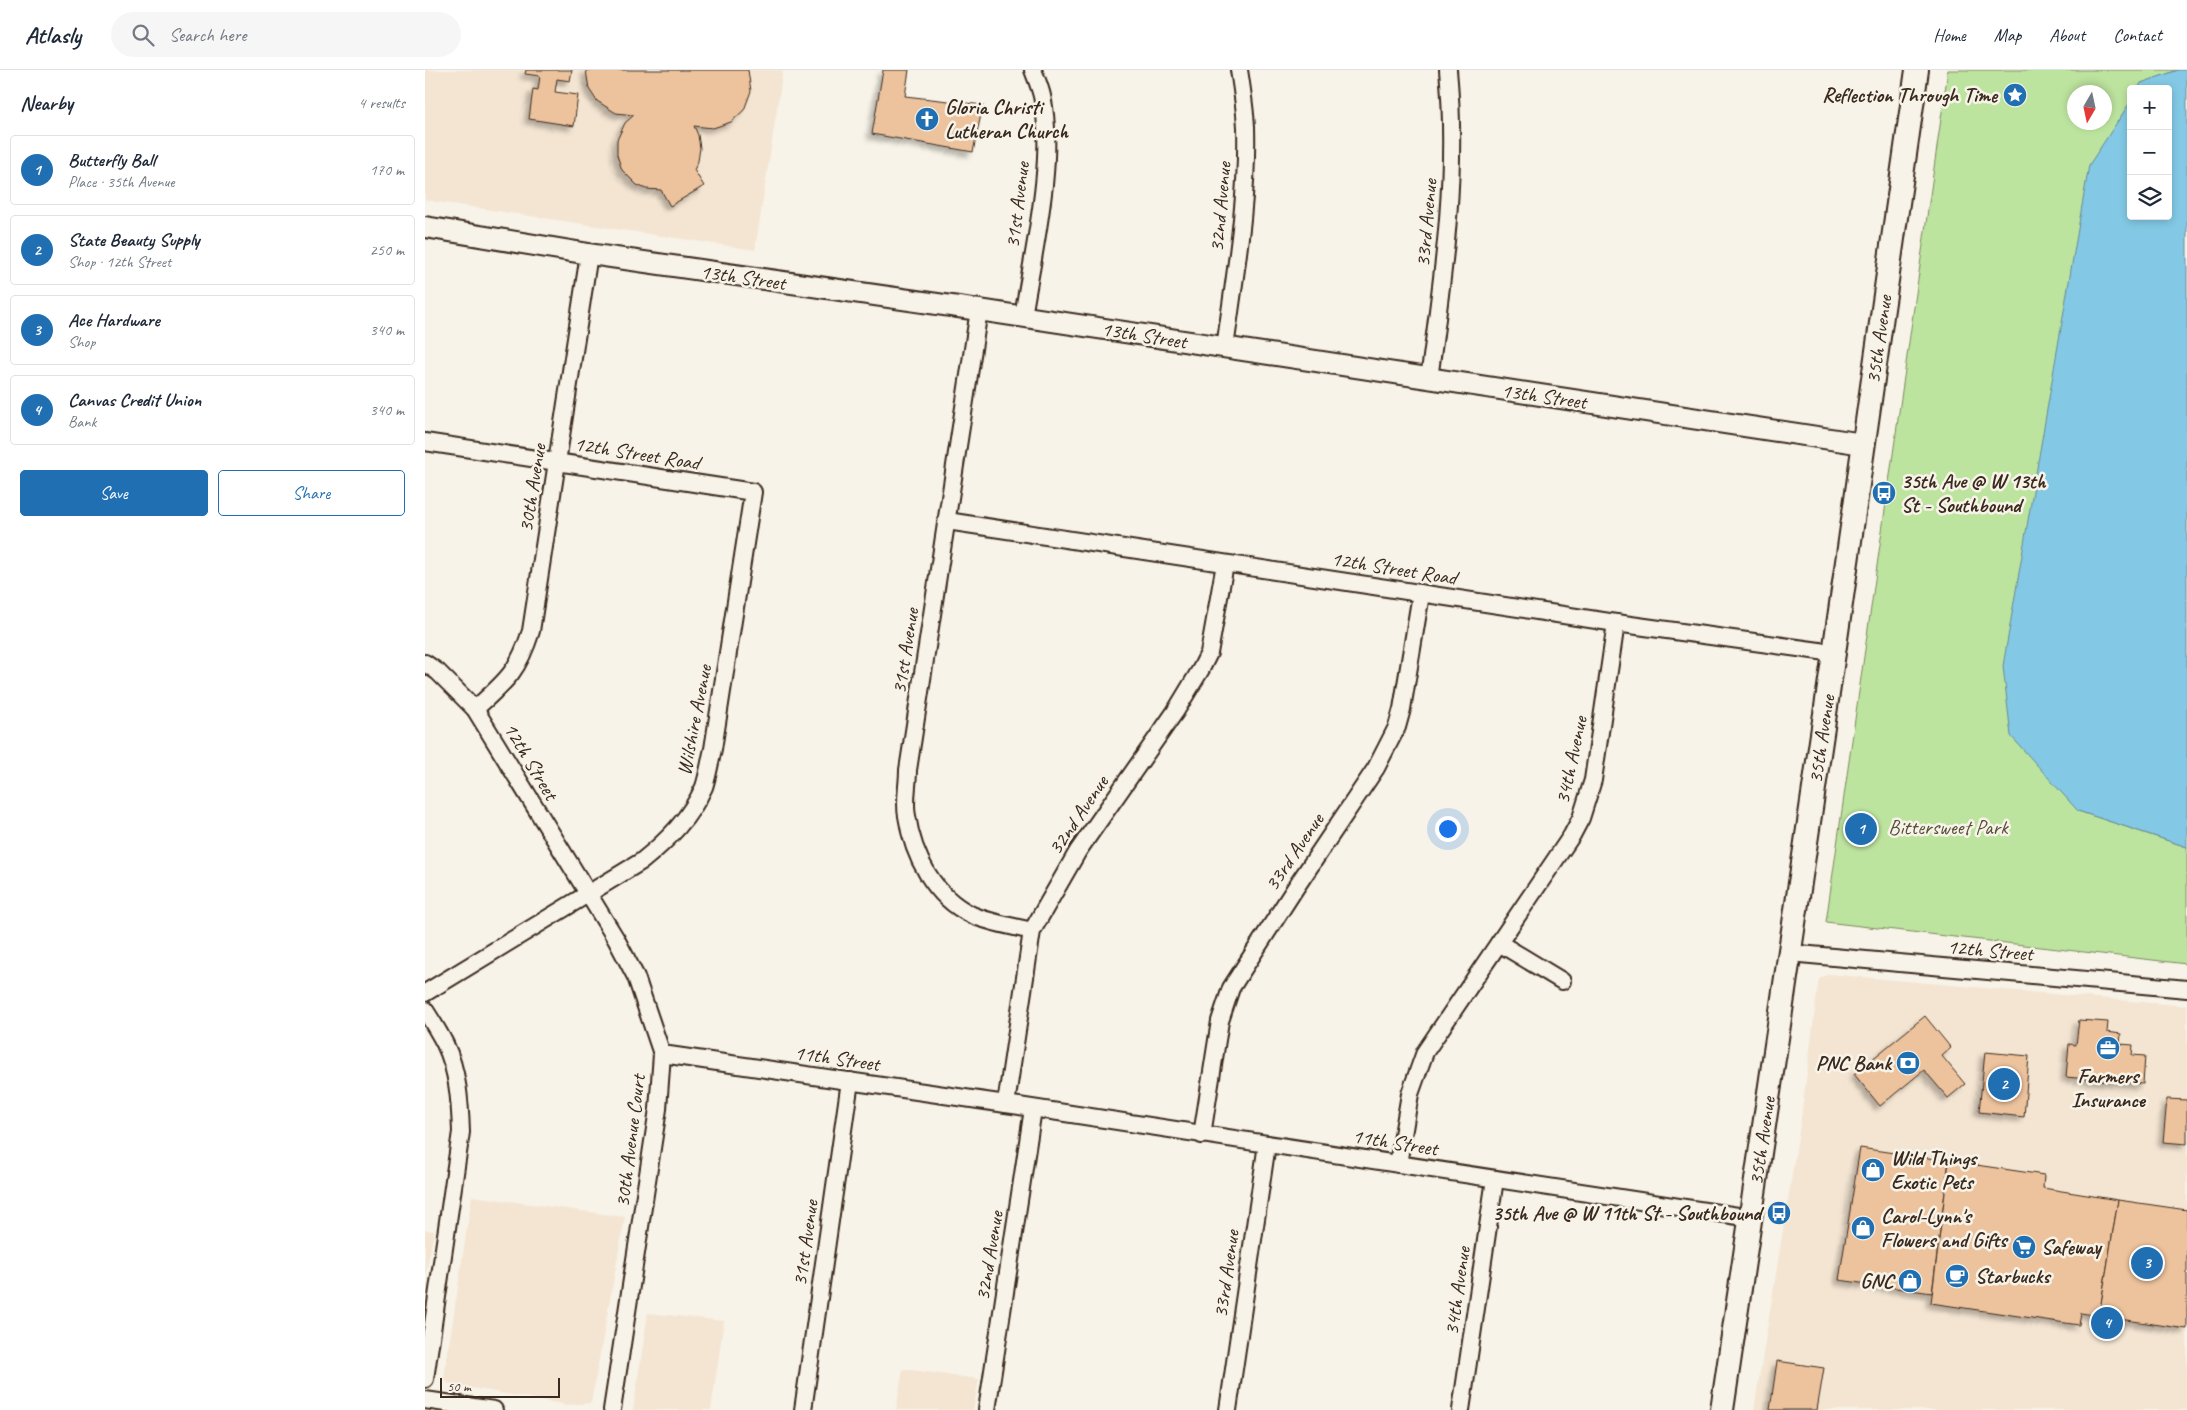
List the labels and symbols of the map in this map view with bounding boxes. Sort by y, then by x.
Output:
place label: Reflection Through Time [1822,82,1999,108]
place icon: Reflection Through Time [2002,82,2028,108]
north arrow [2067,85,2112,130]
place label: Gloria Christi Lutheran Church [945,94,1069,144]
church icon: Gloria Christi Lutheran Church [914,106,940,132]
street label: 31st Avenue [999,159,1035,249]
street label: 32nd Avenue [1203,160,1237,253]
street label: 33rd Avenue [1409,177,1443,268]
street label: 13th Street [699,258,789,296]
street label: 35th Avenue [1860,292,1898,385]
street label: 13th Street [1100,315,1190,355]
street label: 13th Street [1500,377,1590,415]
street label: 12th Street Road [572,430,704,476]
street label: 30th Avenue [512,441,552,534]
place label: 35th Ave @ W 13th St - Southbound [1901,468,2047,518]
bus stop icon: 35th Ave @ W 13th St - Southbound [1871,480,1897,506]
street label: 12th Street Road [1329,545,1461,591]
street label: 31st Avenue [885,605,925,696]
street label: Wilshire Avenue [671,662,718,777]
street label: 35th Avenue [1802,692,1841,785]
street label: 34th Avenue [1549,713,1593,806]
street label: 12th Street [498,718,565,806]
street label: 32nd Avenue [1042,769,1115,860]
street label: 33rd Avenue [1259,807,1330,896]
pin: 1 [1845,810,1877,848]
park label: Bittersweet Park [1888,814,2009,840]
your location [1435,816,1461,842]
street label: 12th Street [1946,933,2036,967]
office icon: Farmers Insurance [2095,1035,2121,1061]
street label: 11th Street [793,1039,883,1077]
place label: PNC Bank [1816,1050,1893,1076]
bank icon: PNC Bank [1895,1050,1921,1076]
place label: Farmers Insurance [2071,1063,2147,1113]
pin: 2 [1988,1065,2020,1103]
street label: 30th Avenue Court [609,1071,651,1209]
street label: 35th Avenue [1742,1094,1781,1187]
street label: 11th Street [1351,1122,1441,1162]
place label: Wild Things Exotic Pets [1891,1145,1979,1195]
shop icon: Wild Things Exotic Pets [1860,1157,1886,1183]
street label: 31st Avenue [786,1197,824,1288]
place label: 35th Ave @ W 11th St - Southbound [1492,1200,1765,1226]
bus stop icon: 35th Ave @ W 11th St - Southbound [1766,1200,1792,1226]
place label: Carol-Lynn's Flowers and Gifts [1881,1203,2009,1253]
street label: 32nd Avenue [969,1208,1009,1303]
shop icon: Carol-Lynn's Flowers and Gifts [1850,1215,1876,1241]
street label: 33rd Avenue [1207,1227,1245,1319]
supermarket icon: Safeway [2011,1234,2037,1260]
place label: Safeway [2041,1234,2104,1260]
street label: 34th Avenue [1438,1244,1476,1337]
pin: 3 [2131,1244,2163,1282]
cafe icon: Starbucks [1944,1263,1970,1289]
place label: Starbucks [1975,1263,2052,1289]
place label: GNC [1860,1268,1896,1294]
shop icon: GNC [1897,1268,1923,1294]
pin: 4 [2091,1304,2123,1342]
scale bar [440,1375,560,1398]

